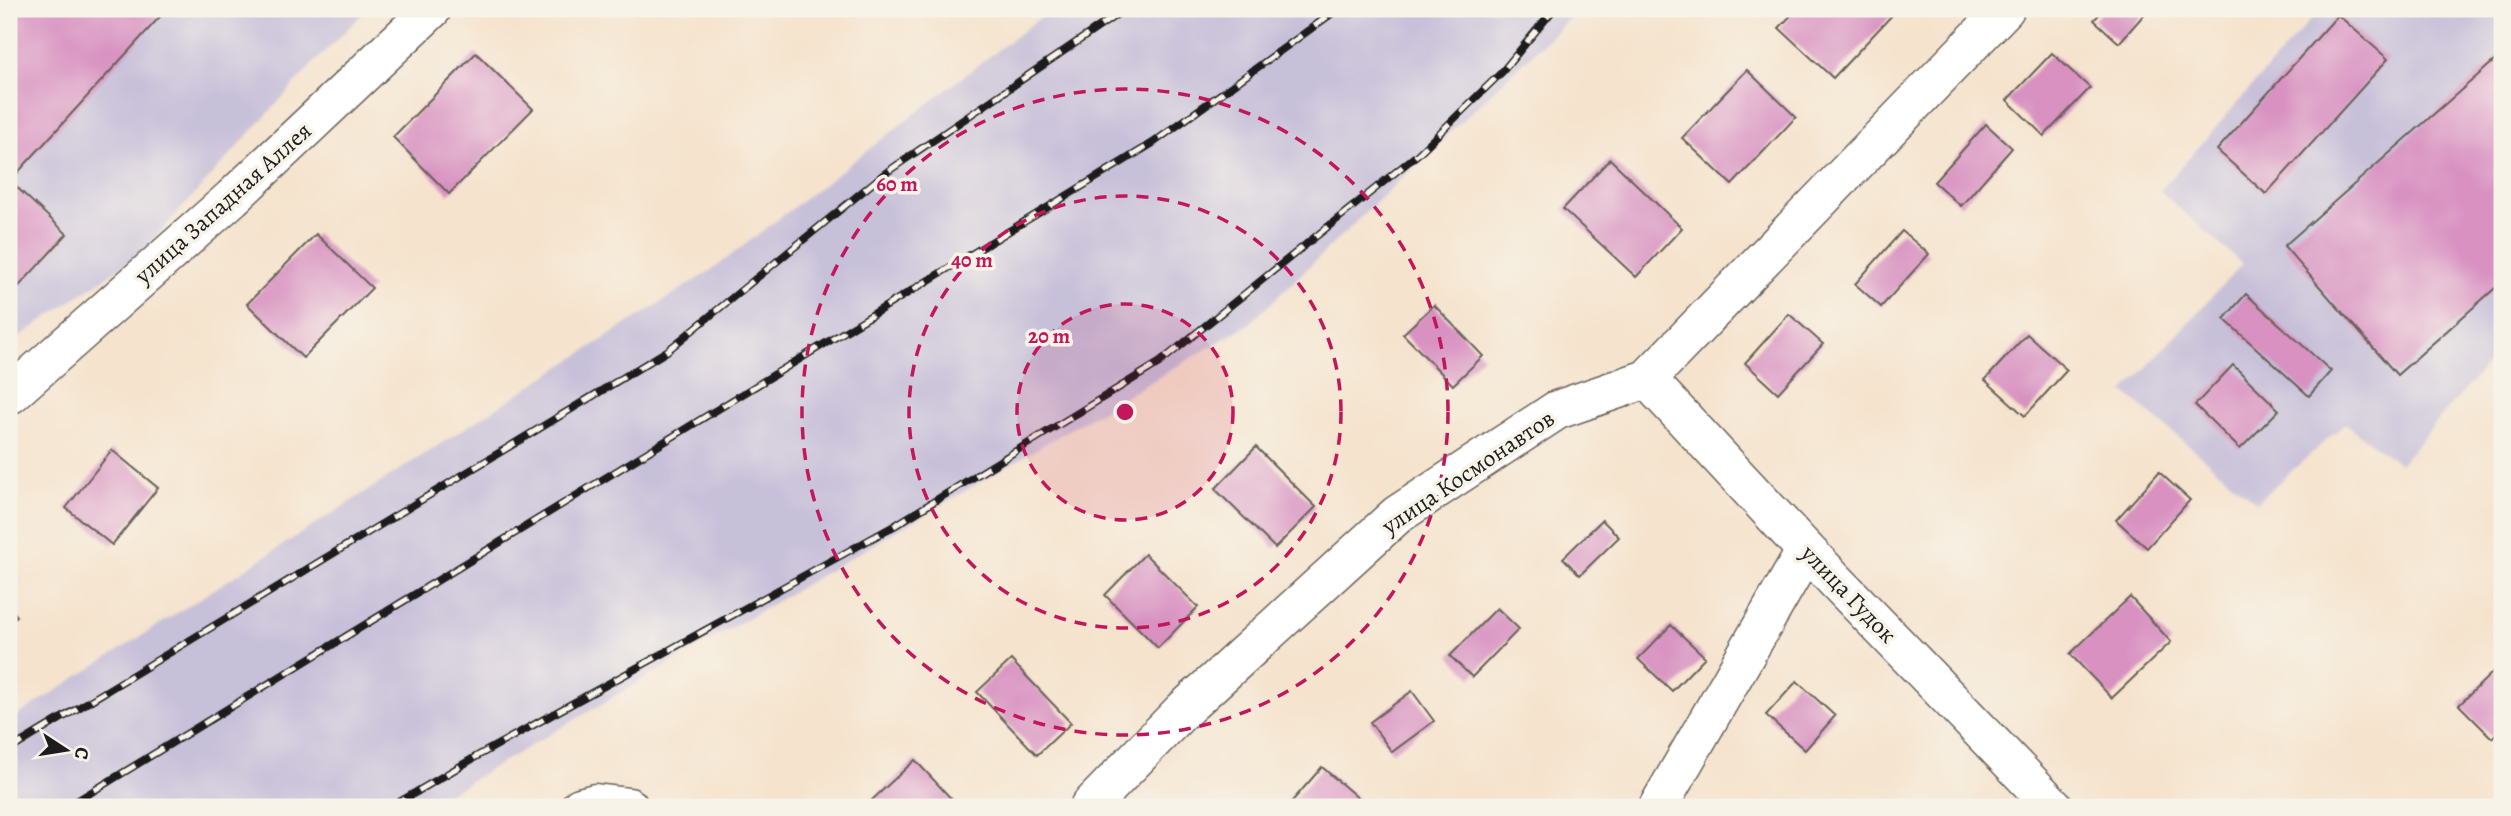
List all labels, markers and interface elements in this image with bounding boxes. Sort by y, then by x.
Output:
street label: улица Западная Аллея [127,115,318,292]
text: 60 m [876,170,918,198]
text: 40 m [951,246,993,274]
text: 20 m [1028,322,1070,350]
centre of rings [1113,400,1137,424]
street label: улица Космонавтов [1374,402,1561,542]
street label: улица Гудок [1793,537,1904,650]
north arrow [32,714,102,784]
text: С [68,745,96,762]

